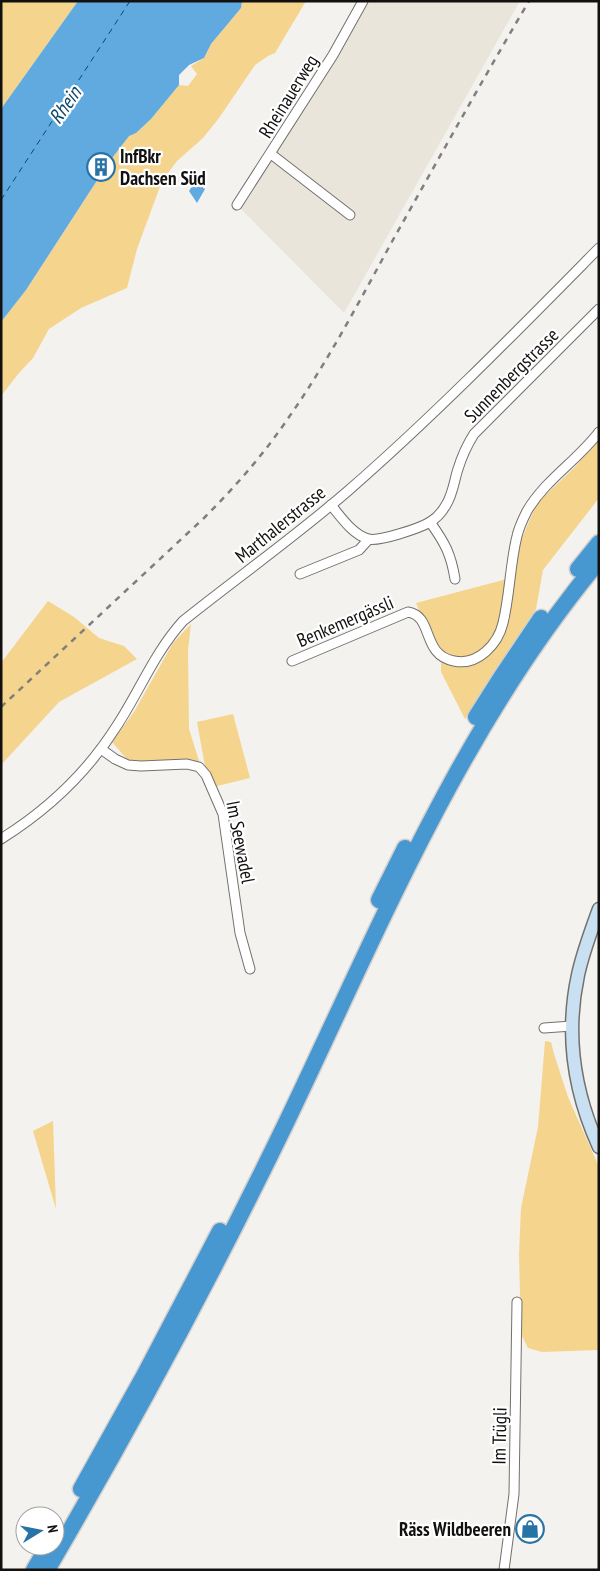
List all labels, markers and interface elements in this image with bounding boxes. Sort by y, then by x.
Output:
street label: Rheinauerweg [253,50,323,142]
water label: Rhein [43,80,88,129]
place label: InfBkr Dachsen Süd [120,144,206,190]
building icon: InfBkr Dachsen Süd [86,152,116,182]
street label: Sunnenbergstrasse [459,323,563,427]
street label: Marthalerstrasse [230,480,330,568]
street label: Benkemergässli [293,590,397,652]
street label: Im Seewadel [221,799,261,886]
street label: Im Trügli [487,1407,511,1465]
north arrow [15,1506,65,1556]
shop icon: Räss Wildbeeren [515,1514,545,1544]
place label: Räss Wildbeeren [399,1517,511,1541]
text: N [43,1523,62,1534]

